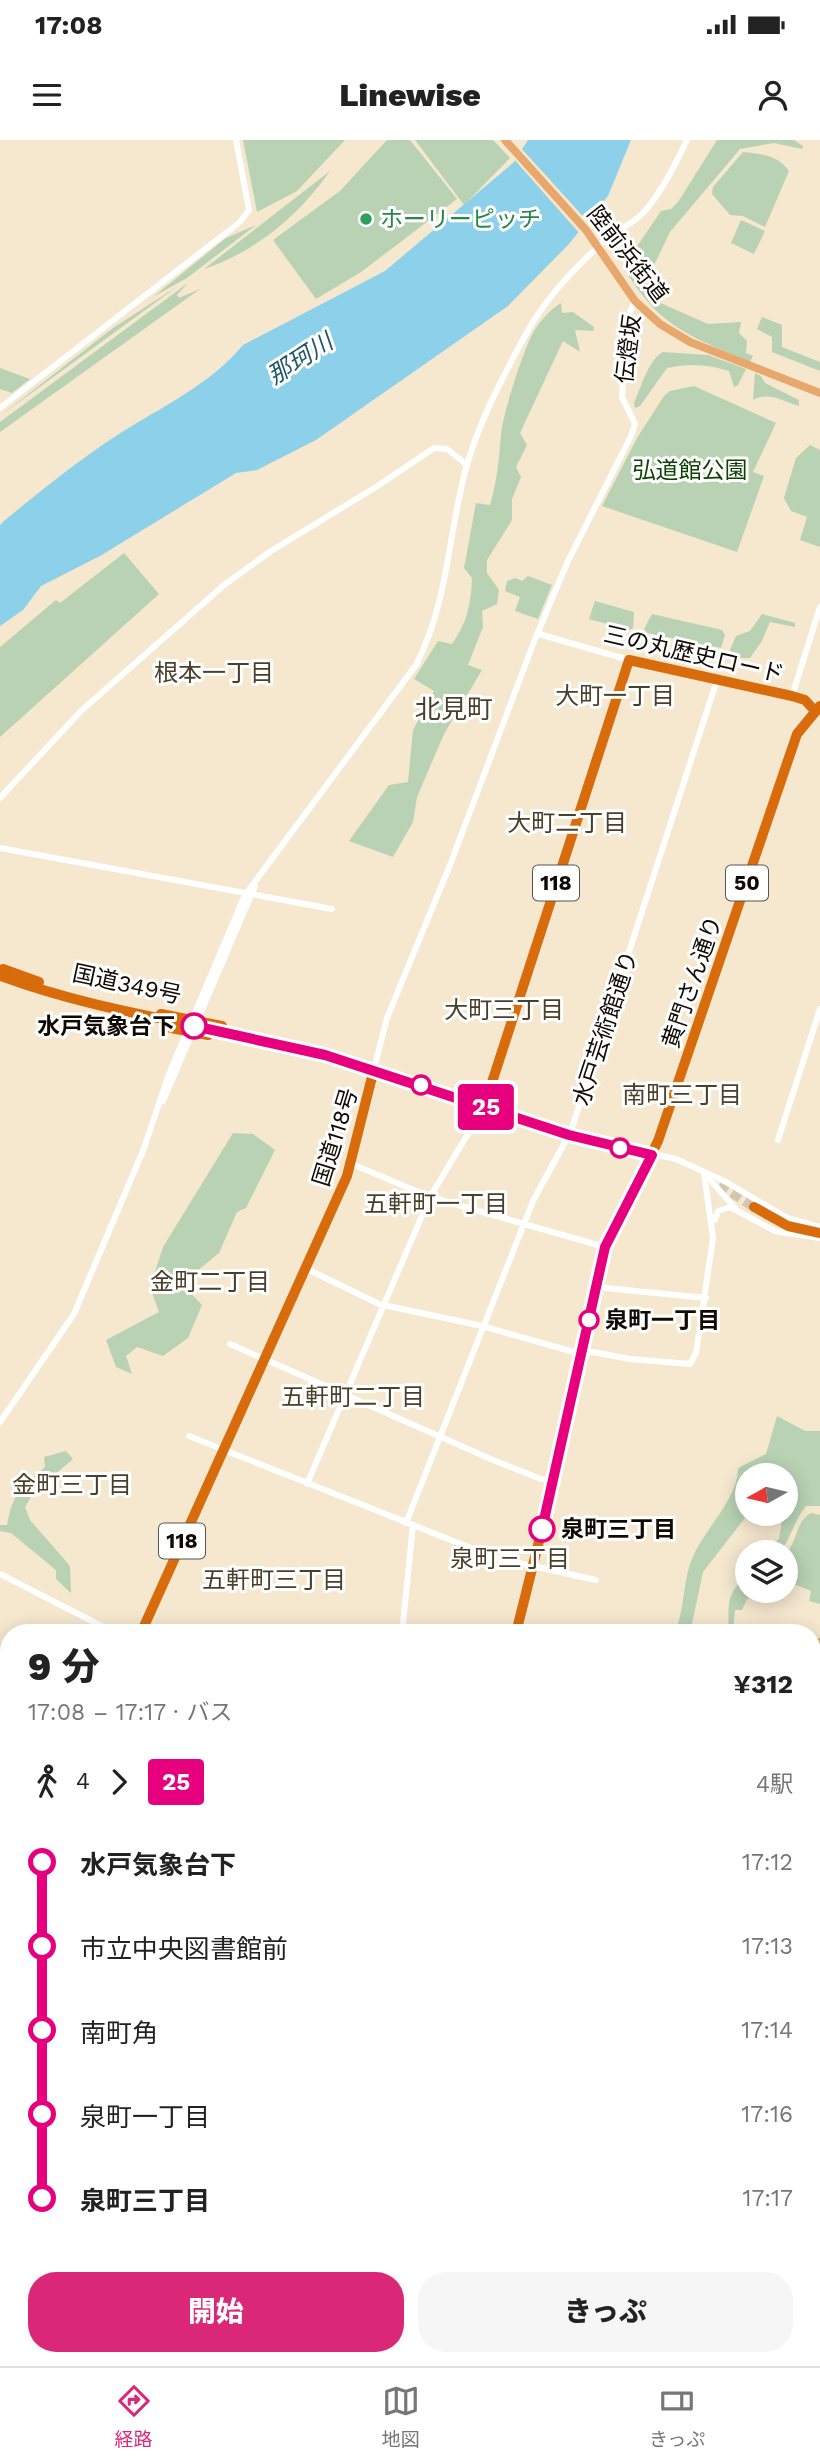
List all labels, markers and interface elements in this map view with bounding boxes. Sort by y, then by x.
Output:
text: 17:08 [35,10,102,40]
icon: menu [28,76,66,114]
text: Linewise [339,76,481,114]
icon: person [754,76,792,114]
street label: 陸前浜街道 [582,201,674,308]
place label: ホーリーピッチ [380,206,541,233]
marker: ホーリーピッチ [358,211,374,227]
street label: 伝燈坂 [611,313,646,385]
water label: 那珂川 [262,326,340,390]
park label: 弘道館公園 [633,457,748,484]
street label: 三の丸歴史ロード [601,621,787,688]
district label: 根本一丁目 [154,659,274,687]
district label: 大町一丁目 [555,682,675,710]
district label: 北見町 [415,694,493,724]
district label: 大町二丁目 [507,809,627,837]
road number: 118 [533,866,579,900]
road number: 50 [726,866,768,900]
street label: 黄門さん通り [657,913,728,1052]
street label: 水戸芸術館通り [568,947,643,1109]
street label: 国道349号 [70,960,184,1009]
district label: 大町三丁目 [444,996,564,1024]
place label: 水戸気象台下 [37,1013,175,1040]
marker: 水戸気象台下 [181,1013,207,1039]
unlabelled marker [411,1075,431,1095]
district label: 南町三丁目 [622,1081,742,1109]
line badge: 25 [454,1084,518,1130]
street label: 国道118号 [308,1085,363,1189]
text: 25 [472,1093,500,1121]
unlabelled marker [610,1138,630,1158]
district label: 五軒町一丁目 [364,1190,508,1218]
district label: 金町二丁目 [150,1268,270,1296]
place label: 泉町一丁目 [605,1307,720,1334]
marker: 泉町一丁目 [579,1310,599,1330]
district label: 五軒町二丁目 [281,1383,425,1411]
north arrow [735,1463,798,1526]
map controls [735,1463,798,1603]
district label: 金町三丁目 [12,1471,132,1499]
marker: 泉町三丁目 [529,1516,555,1542]
place label: 泉町三丁目 [561,1516,676,1543]
road number: 118 [159,1524,205,1558]
button: layers [735,1540,798,1603]
district label: 泉町三丁目 [450,1545,570,1573]
district label: 五軒町三丁目 [202,1566,346,1594]
text: 9 分 [28,1645,100,1689]
text: ¥312 [734,1669,793,1699]
text: 17:08 – 17:17 · バス [28,1699,232,1726]
icon: walk [28,1763,66,1801]
icon: forward [100,1763,138,1801]
text: 4 [76,1768,90,1795]
text: 25 [162,1768,190,1796]
text: 4駅 [756,1771,793,1798]
text: 17:12 [742,1849,793,1876]
text: 水戸気象台下 [80,1850,236,1880]
text: 17:13 [742,1933,793,1960]
text: 市立中央図書館前 [80,1934,288,1964]
text: 17:14 [741,2017,793,2044]
text: 南町角 [80,2018,158,2048]
text: 17:16 [741,2101,793,2128]
text: 泉町一丁目 [80,2102,210,2132]
text: 17:17 [742,2185,793,2212]
text: 泉町三丁目 [80,2186,210,2216]
button: 開始 [28,2272,404,2352]
button: きっぷ [418,2272,793,2352]
tab: 経路 [115,2382,153,2451]
tab: 地図 [382,2382,420,2451]
tab: きっぷ [649,2382,705,2451]

